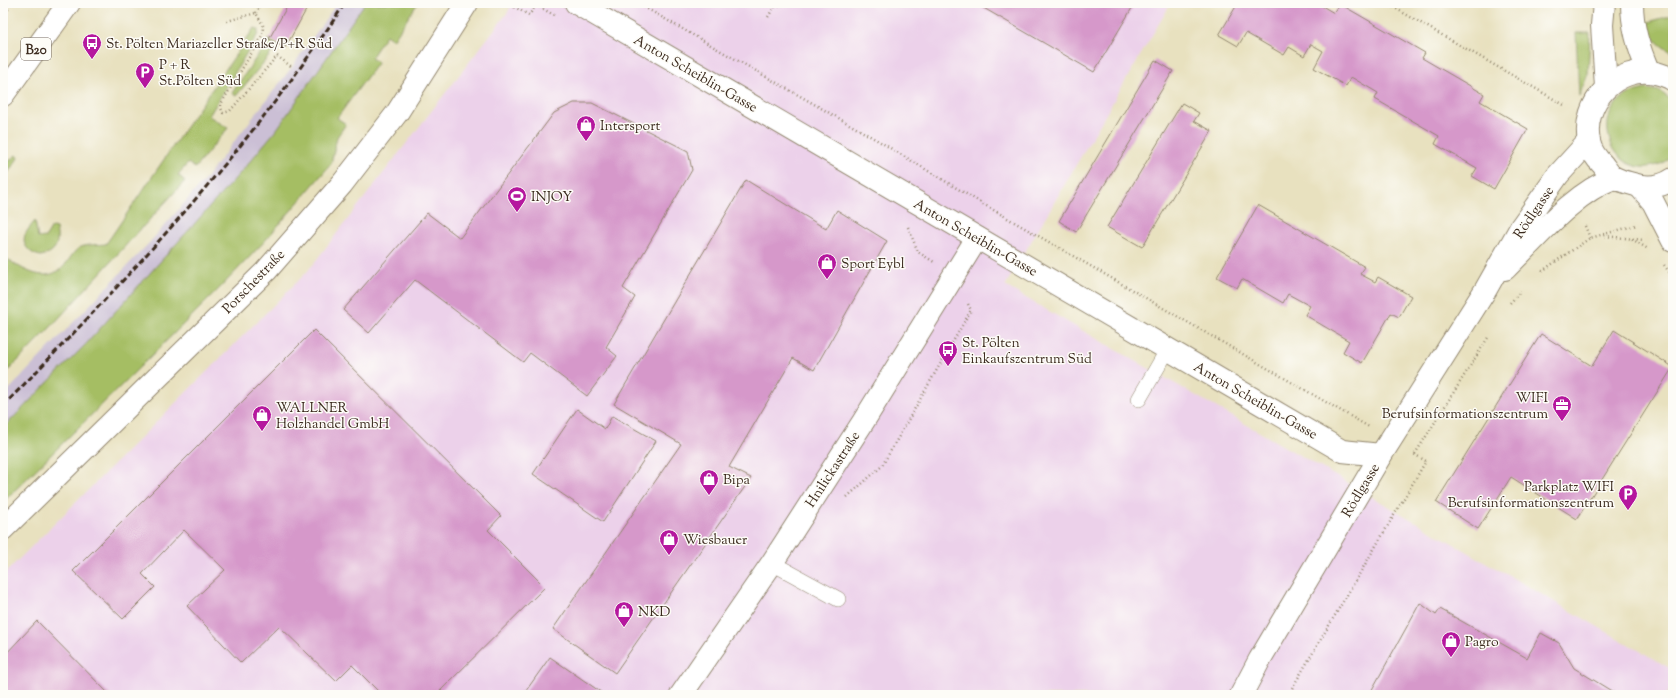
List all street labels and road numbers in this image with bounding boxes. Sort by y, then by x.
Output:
street label: Anton Scheiblin-Gasse [629,31,761,118]
road number: B20 [21,38,51,60]
street label: Rödlgasse [1510,183,1560,243]
street label: Anton Scheiblin-Gasse [909,195,1041,282]
street label: Porschestraße [219,246,290,319]
street label: Anton Scheiblin-Gasse [1189,358,1321,445]
street label: Hnilickastraße [801,428,866,512]
street label: Rödlgasse [1338,460,1386,522]

